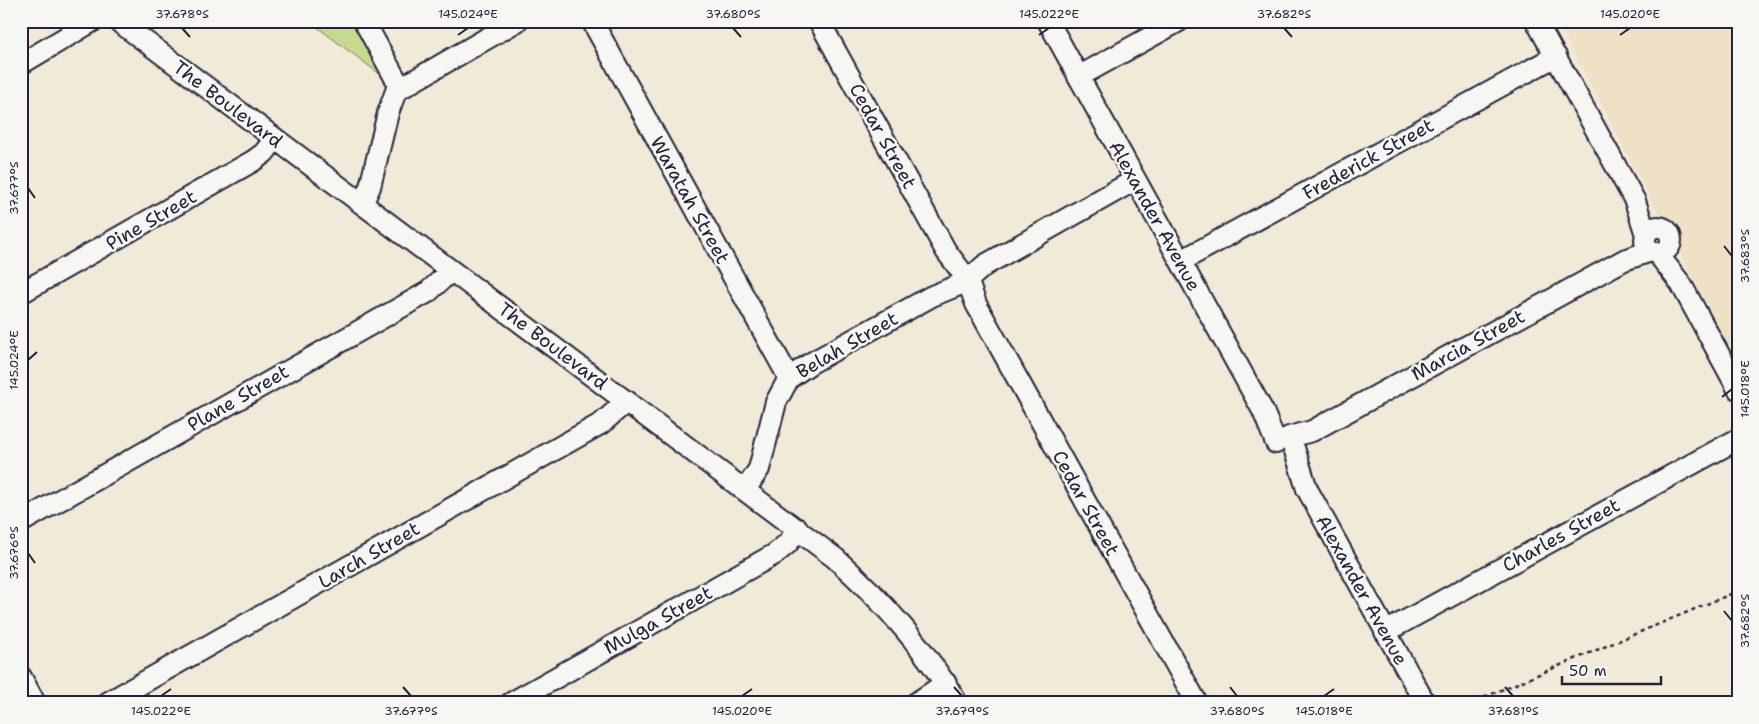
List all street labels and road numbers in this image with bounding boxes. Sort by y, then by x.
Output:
street label: The Boulevard [168,55,288,153]
street label: Cedar Street [844,79,922,193]
street label: Frederick Street [1298,113,1438,205]
street label: Waratah Street [645,132,735,268]
street label: Alexander Avenue [1103,136,1207,296]
street label: Pine Street [101,184,201,256]
street label: The Boulevard [493,297,613,395]
street label: Marcia Street [1407,304,1529,386]
street label: Belah Street [792,306,902,384]
street label: Plane Street [183,359,293,437]
street label: Cedar Street [1047,446,1125,560]
street label: Charles Street [1498,492,1624,578]
street label: Alexander Avenue [1310,510,1414,670]
street label: Larch Street [314,516,424,594]
street label: Mulga Street [599,580,717,660]

